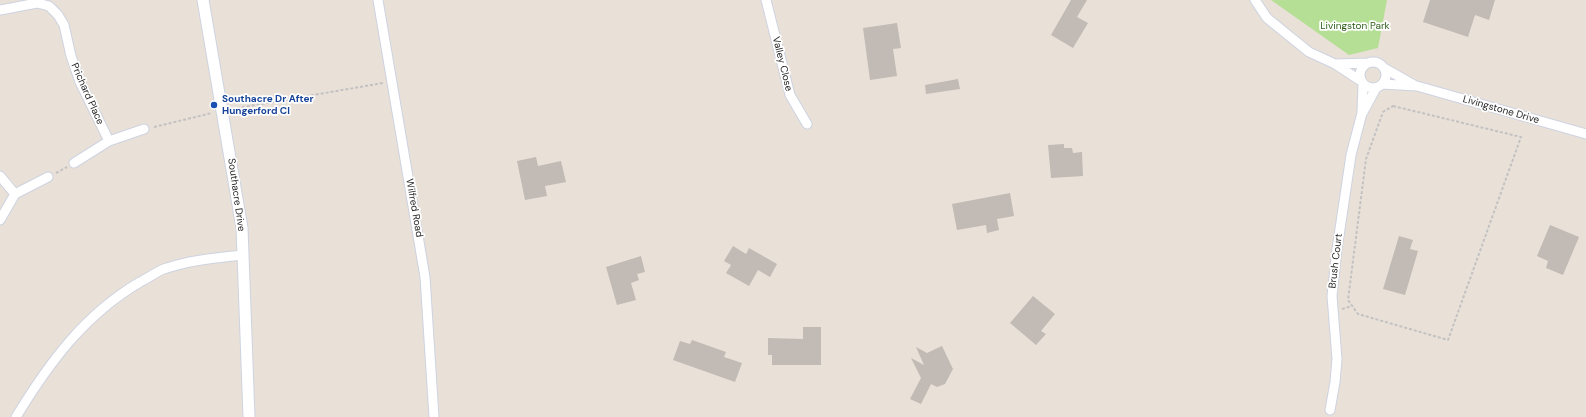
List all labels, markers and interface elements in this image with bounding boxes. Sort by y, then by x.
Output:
park label: Livingston Park [1320,20,1390,32]
street label: Valley Close [769,35,795,93]
street label: Prichard Place [68,61,106,127]
place label: Southacre Dr After Hungerford Cl [222,93,314,116]
street label: Livingstone Drive [1461,93,1541,127]
marker: Southacre Dr After Hungerford Cl [209,100,219,110]
street label: Southacre Drive [225,158,247,232]
street label: Wilfred Road [403,178,425,238]
street label: Brush Court [1327,233,1345,289]

